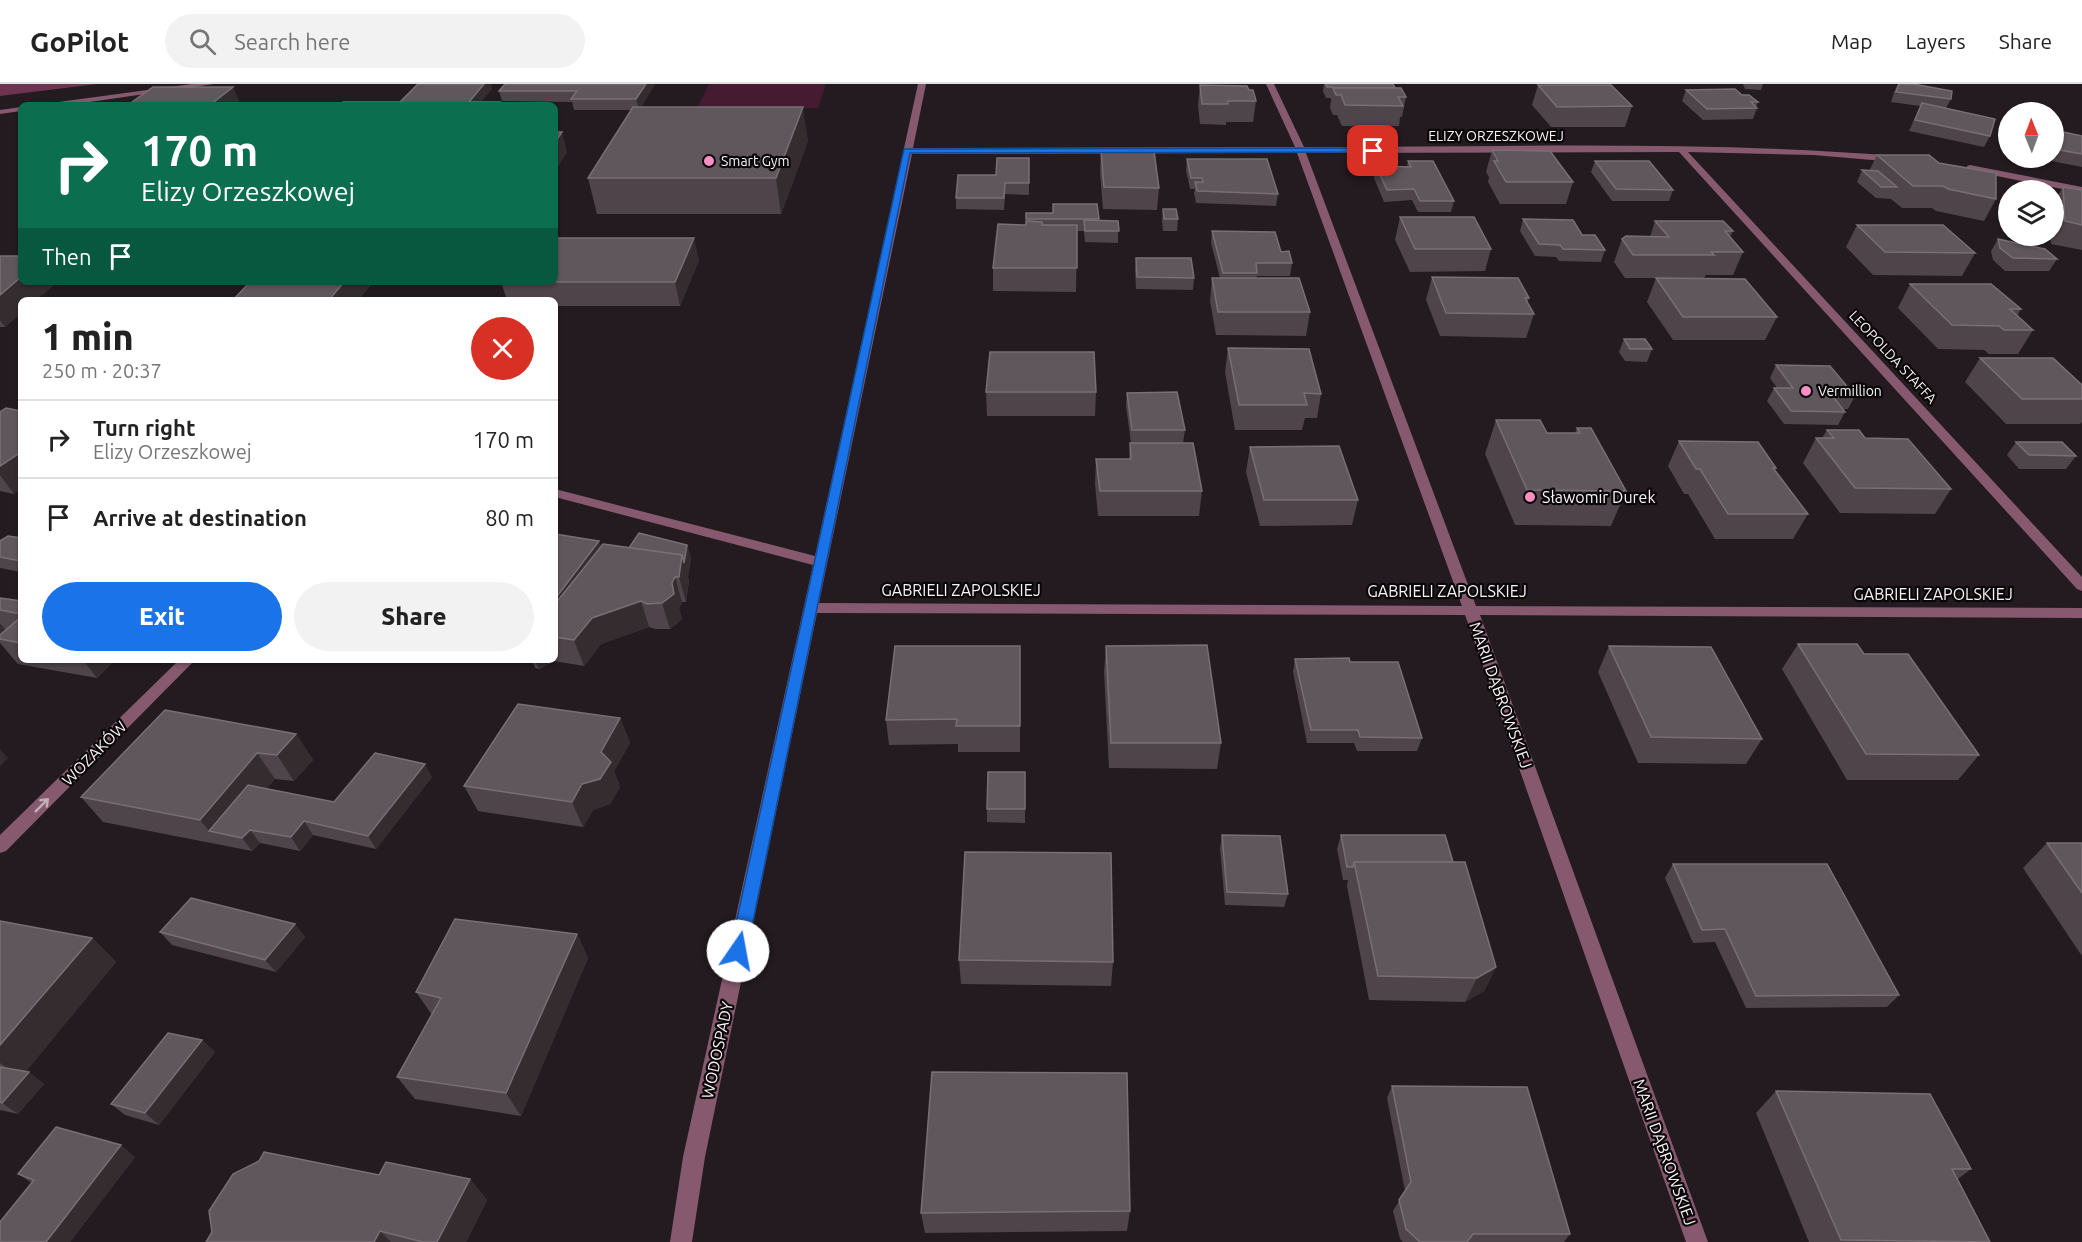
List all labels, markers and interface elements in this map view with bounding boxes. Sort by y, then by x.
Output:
search box [165,14,585,68]
icon: search [186,25,219,58]
text: GoPilot [30,26,129,57]
text: Search here [234,29,350,54]
text: Map [1831,29,1872,53]
text: Layers [1905,29,1966,53]
text: Share [1999,29,2052,53]
north arrow [1998,102,2064,168]
map controls [1998,102,2064,246]
pin [1347,125,1398,176]
icon: right [42,126,120,204]
text: 170 m [141,127,258,174]
street label: ELIZY ORZESZKOWEJ [1428,128,1564,144]
icon: arrive [1356,134,1389,167]
place label: Smart Gym [721,153,790,169]
marker: Smart Gym [702,154,716,168]
text: Elizy Orzeszkowej [141,176,355,206]
button: layers [1998,180,2064,246]
icon: arrive [104,240,137,273]
text: Then [42,244,92,269]
street label: LEOPOLDA STAFFA [1846,307,1940,407]
text: 1 min [42,316,134,357]
button: close [471,317,534,380]
text: 250 m · 20:37 [42,359,162,382]
place label: Vermillion [1818,383,1882,399]
marker: Vermillion [1799,384,1813,398]
text: Turn right [93,415,195,440]
icon: right [42,423,75,456]
text: 170 m [473,427,534,452]
text: Elizy Orzeszkowej [93,440,252,463]
place label: Sławomir Durek [1542,488,1655,506]
marker: Sławomir Durek [1523,490,1537,504]
icon: arrive [42,501,75,534]
text: Arrive at destination [93,505,307,530]
text: 80 m [485,505,534,530]
street label: GABRIELI ZAPOLSKIEJ [881,581,1041,599]
button: Exit [42,582,282,651]
button: Share [294,582,534,651]
street label: GABRIELI ZAPOLSKIEJ [1367,582,1527,600]
street label: GABRIELI ZAPOLSKIEJ [1853,585,2013,603]
street label: MARII DĄBROWSKIEJ [1466,619,1536,771]
street label: WOZAKÓW [57,716,130,789]
one-way arrow [34,797,49,812]
position arrow [706,919,770,983]
street label: WODOSPADY [698,999,736,1100]
street label: MARII DĄBROWSKIEJ [1630,1076,1700,1228]

